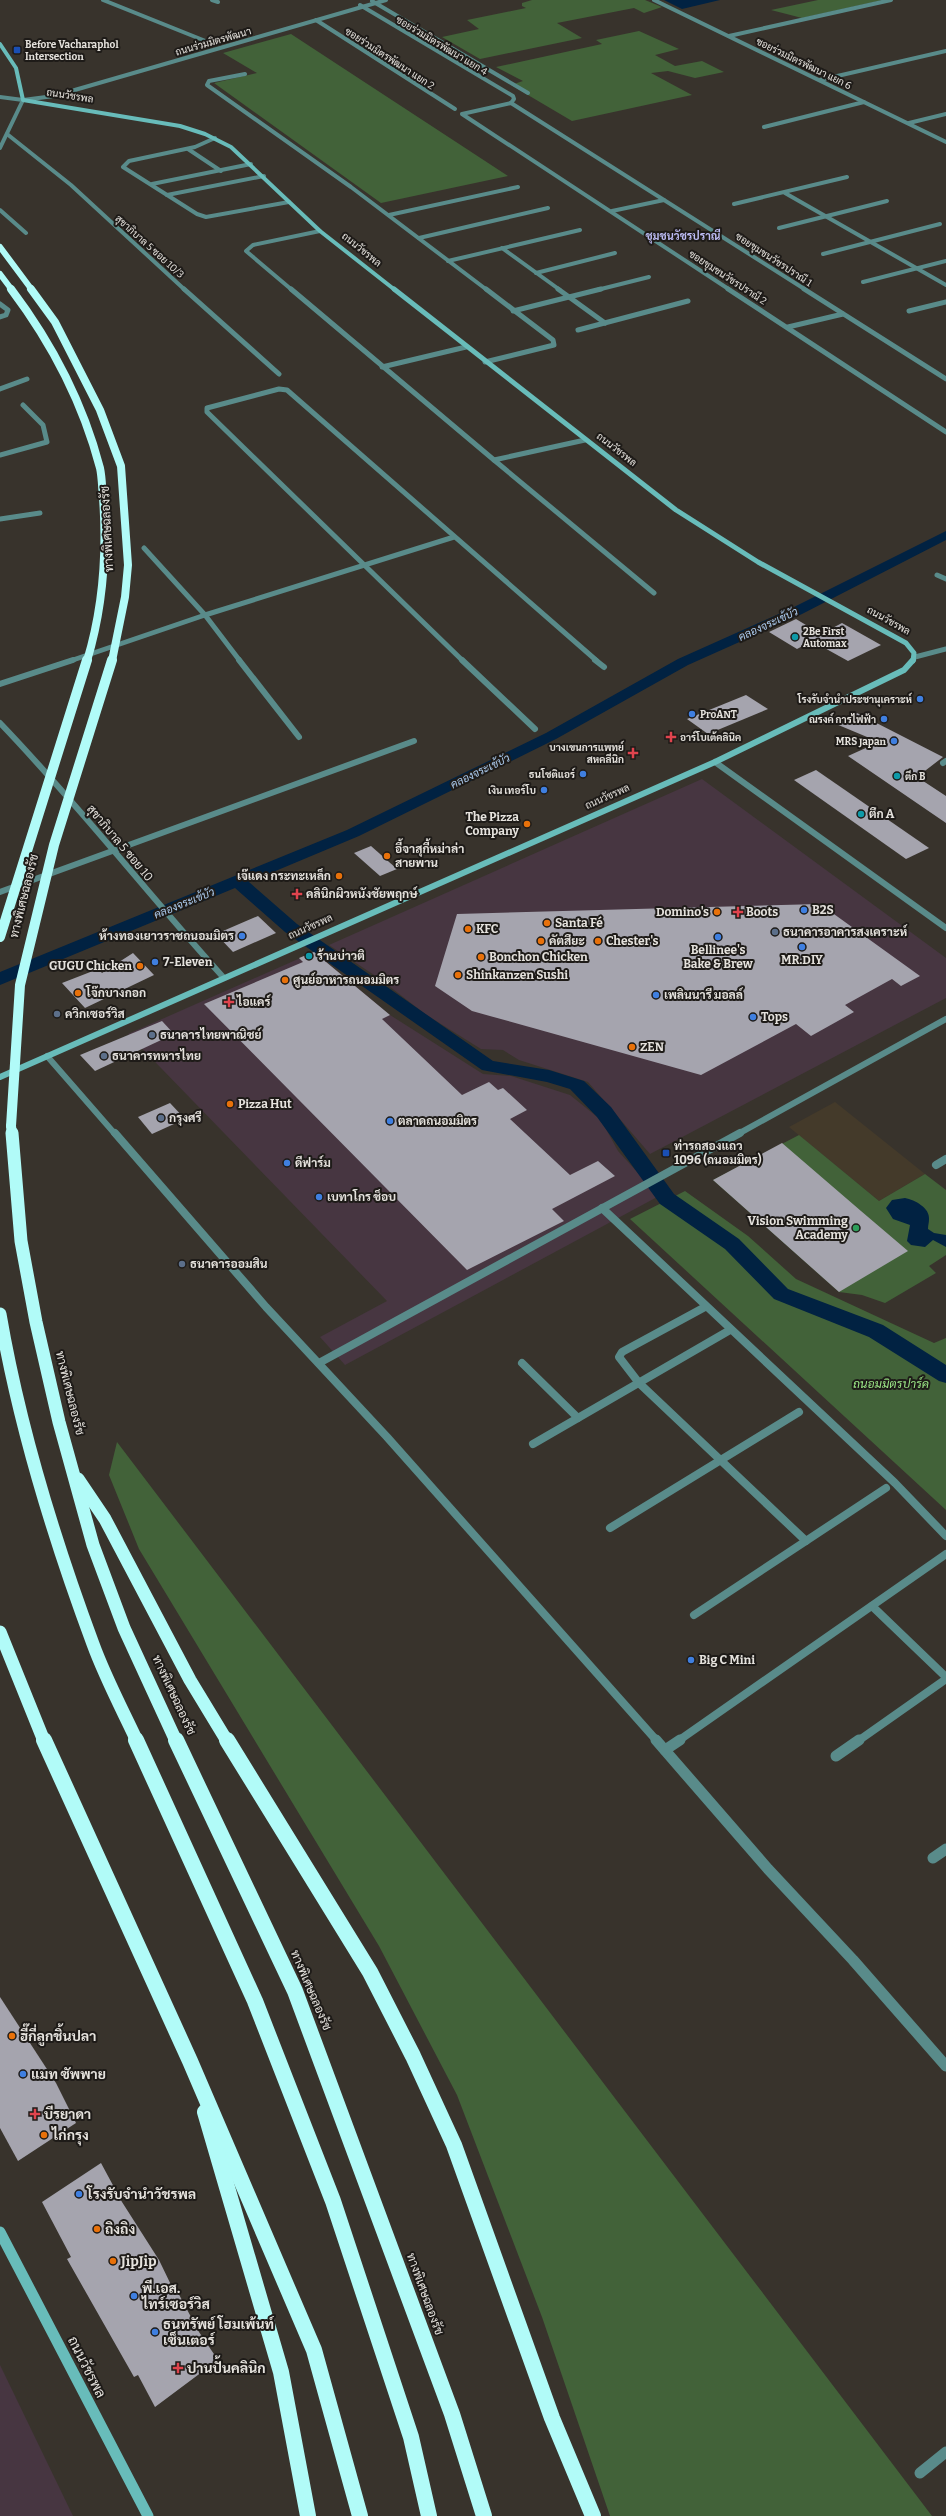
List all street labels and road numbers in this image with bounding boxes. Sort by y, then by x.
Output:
street label: ซอยร่วมมิตรพัฒนา แยก 4 [394,13,490,78]
street label: ถนนร่วมมิตรพัฒนา [174,24,253,59]
street label: ซอยร่วมมิตรพัฒนา แยก 2 [342,25,437,92]
street label: ซอยร่วมมิตรพัฒนา แยก 6 [754,35,854,92]
street label: ถนนวัชรพล [45,85,95,106]
street label: สุขาภิบาล 5 ซอย 10/3 [112,213,186,282]
street label: ถนนวัชรพล [339,229,384,270]
street label: ซอยชุมชนวัชรปราณี 1 [732,230,815,290]
street label: ซอยชุมชนวัชรปราณี 2 [686,247,769,308]
street label: ถนนวัชรพล [594,430,640,469]
street label: ทางพิเศษฉลองรัช [98,486,116,572]
street label: ถนนวัชรพล [865,603,913,638]
street label: ถนนวัชรพล [583,781,632,812]
street label: สุขาภิบาล 5 ซอย 10 [82,802,156,885]
street label: ทางพิเศษฉลองรัช [7,852,41,940]
street label: ถนนวัชรพล [286,911,335,942]
street label: ทางพิเศษฉลองรัช [53,1349,87,1437]
street label: ทางพิเศษฉลองรัช [149,1653,199,1737]
street label: ทางพิเศษฉลองรัช [288,1948,334,2032]
street label: ทางพิเศษฉลองรัช [404,2251,446,2337]
street label: ถนนวัชรพล [64,2334,109,2401]

